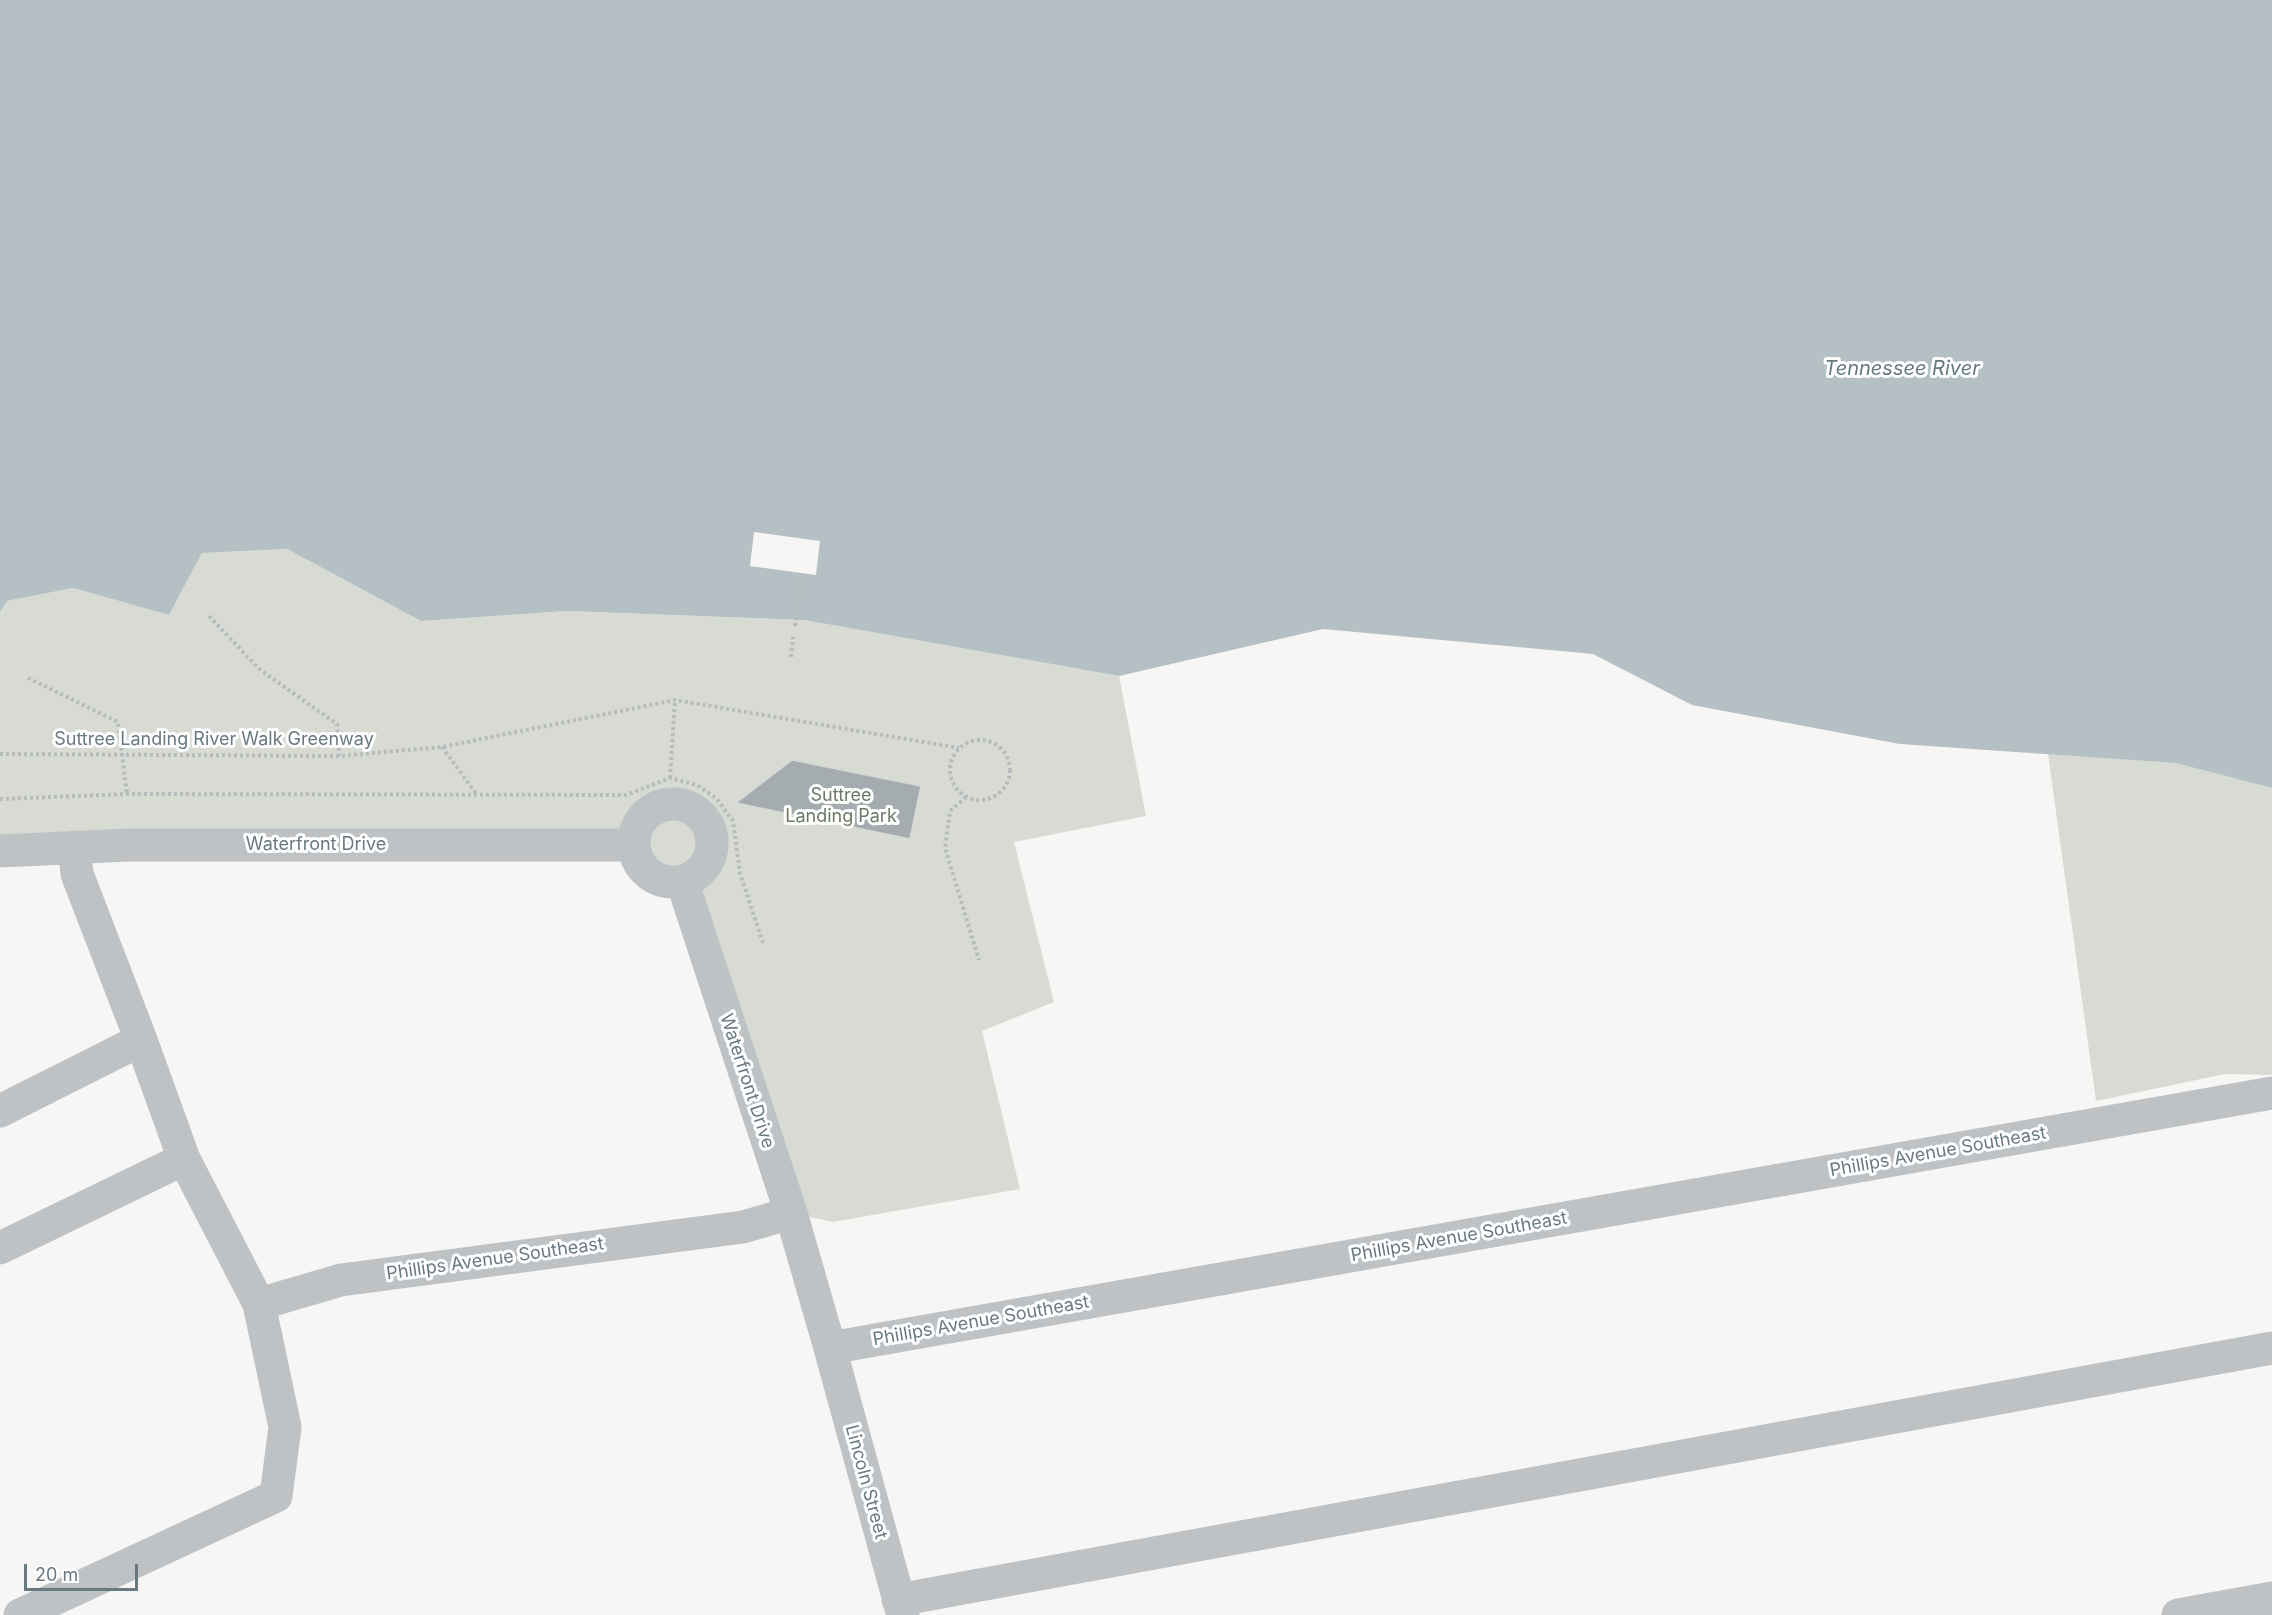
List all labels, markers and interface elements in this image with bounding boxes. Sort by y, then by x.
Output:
water label: Tennessee River [1824,357,1980,381]
street label: Suttree Landing River Walk Greenway [54,729,374,751]
park label: Suttree Landing Park [785,785,897,828]
street label: Waterfront Drive [246,834,386,856]
street label: Waterfront Drive [715,1011,779,1151]
street label: Phillips Avenue Southeast [1828,1122,2048,1182]
street label: Phillips Avenue Southeast [1349,1207,1569,1267]
street label: Phillips Avenue Southeast [385,1233,605,1285]
street label: Phillips Avenue Southeast [871,1291,1091,1351]
street label: Lincoln Street [840,1423,892,1541]
scale bar [27,1552,141,1590]
text: 20 m [35,1564,78,1585]

